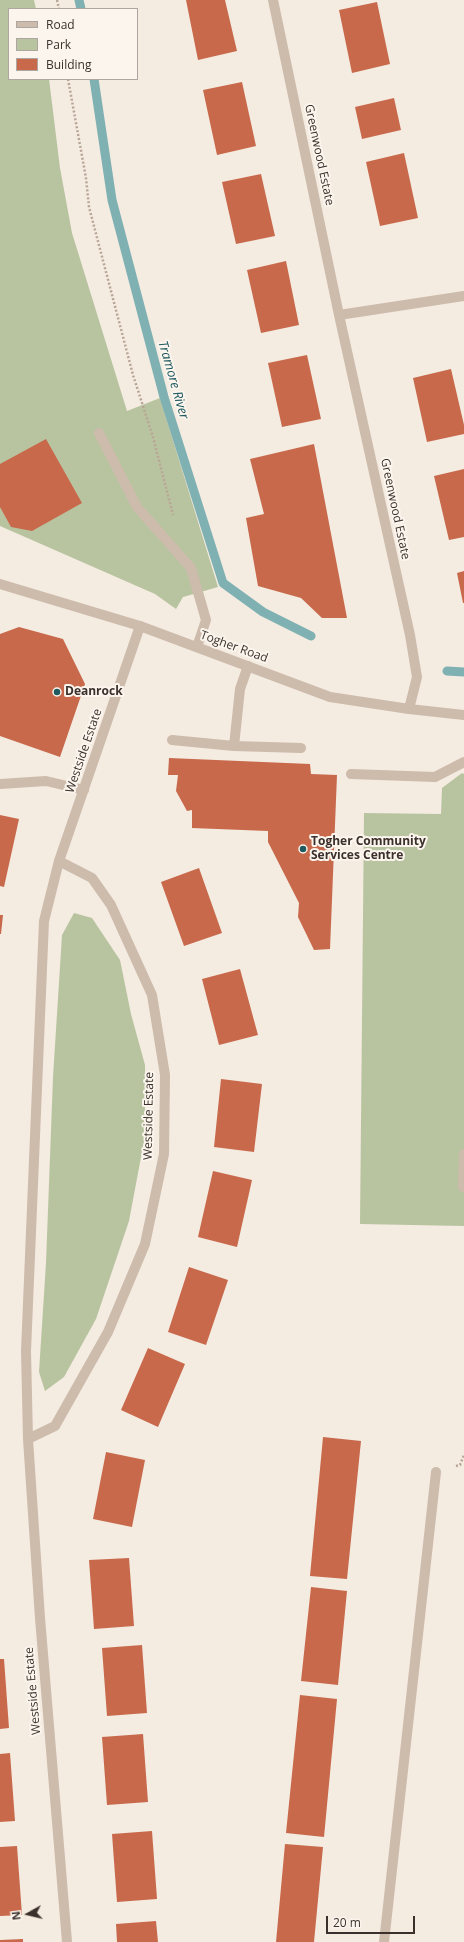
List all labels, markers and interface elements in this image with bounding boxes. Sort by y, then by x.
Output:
legend [8,8,138,80]
text: Road [46,16,75,33]
text: Park [46,36,71,53]
text: Building [46,56,91,73]
street label: Greenwood Estate [301,103,337,207]
water label: Tramore River [154,339,192,421]
street label: Greenwood Estate [377,457,413,561]
street label: Togher Road [198,628,270,666]
place label: Deanrock [65,685,123,699]
marker: Deanrock [52,687,62,697]
street label: Westside Estate [63,707,105,795]
place label: Togher Community Services Centre [311,835,426,863]
marker: Togher Community Services Centre [298,844,308,854]
street label: Westside Estate [141,1072,157,1160]
street label: Westside Estate [22,1646,44,1736]
north arrow [8,1894,48,1934]
scale bar [328,1908,417,1934]
text: N [8,1910,24,1921]
text: 20 m [333,1914,361,1931]

